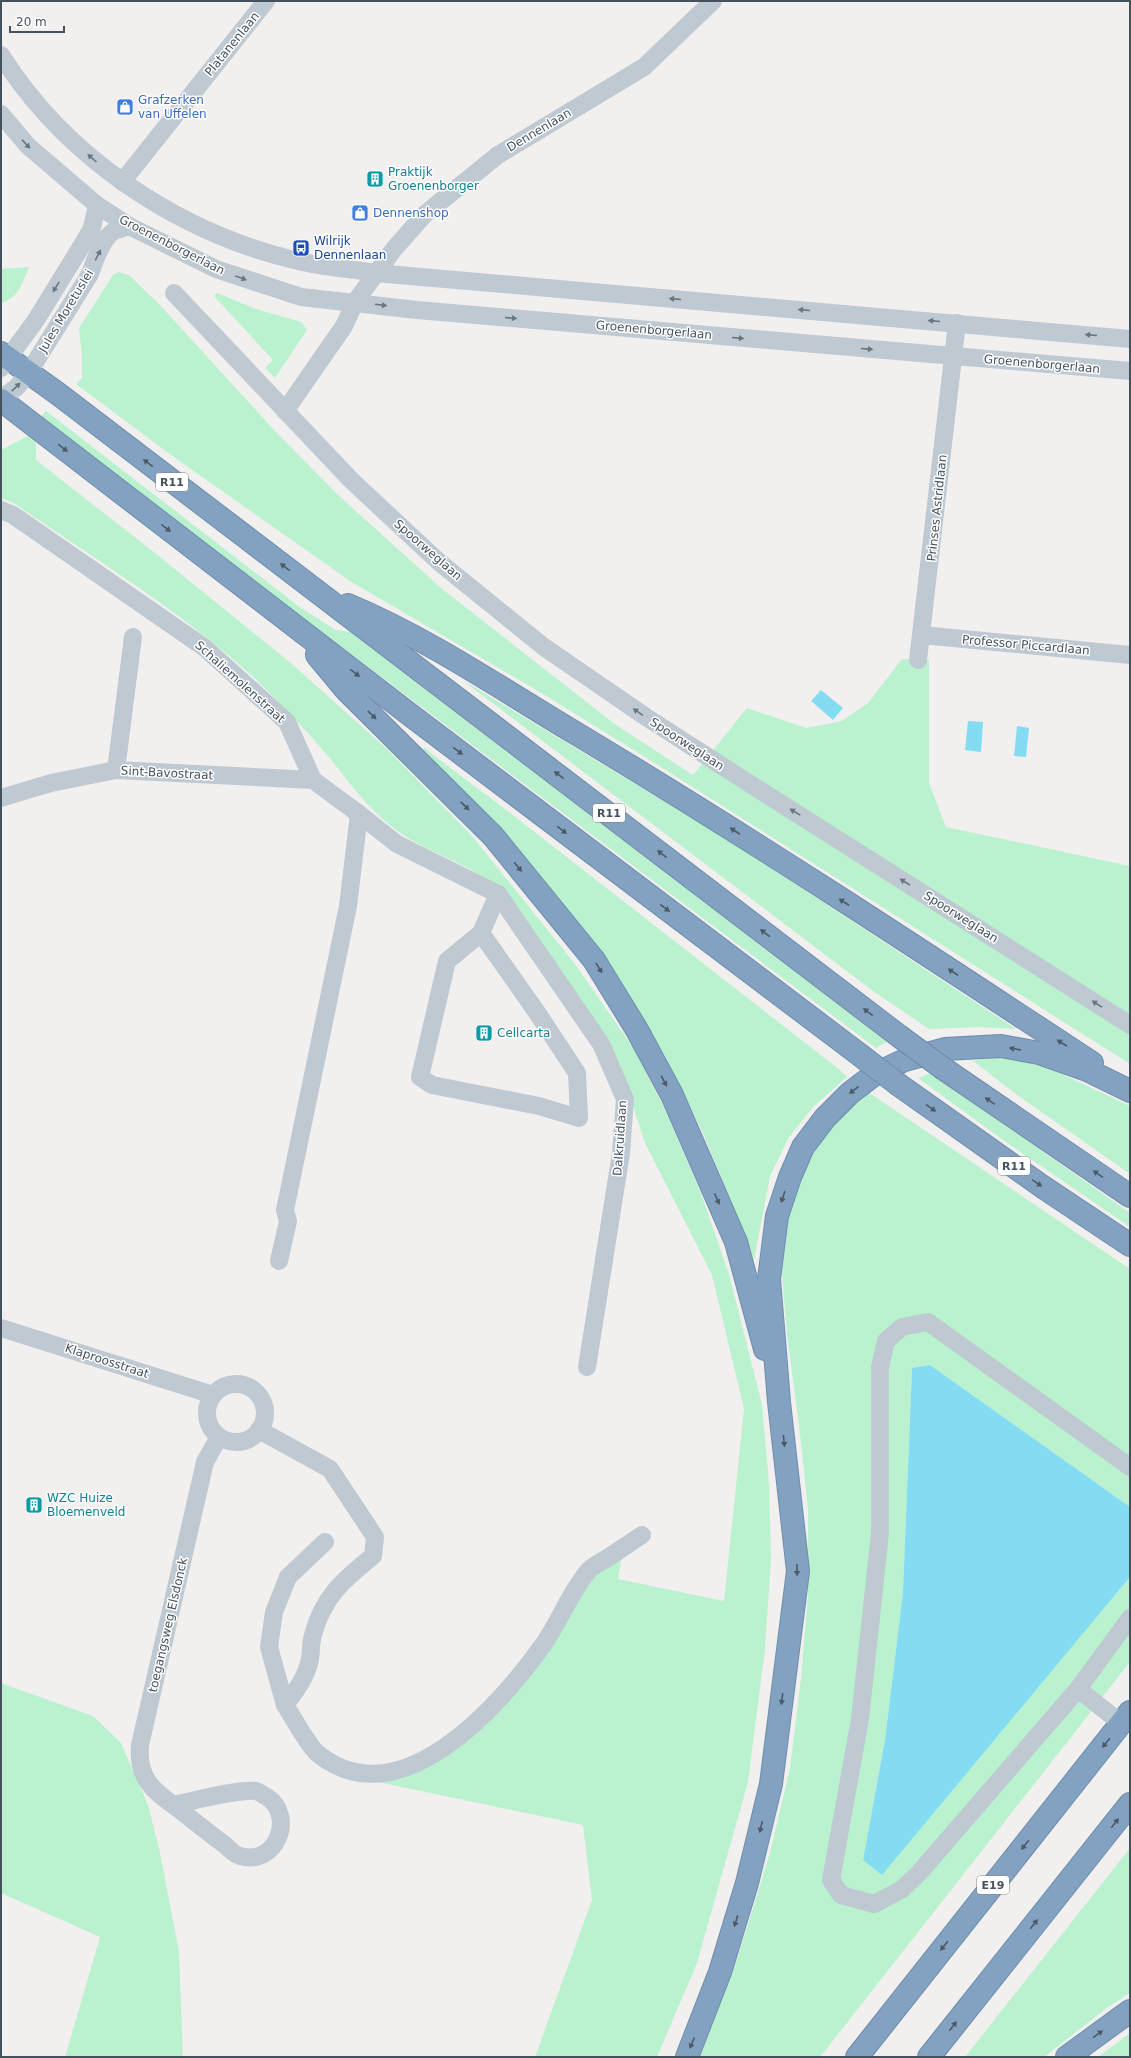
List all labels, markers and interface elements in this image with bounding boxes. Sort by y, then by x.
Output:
scale bar [10,8,64,34]
street label: Platanenlaan [202,9,262,79]
text: 20 m [16,15,47,29]
place label: Grafzerken van Uffelen [138,93,207,121]
shop icon: Grafzerken van Uffelen [115,97,135,117]
street label: Dennenlaan [504,105,574,155]
one-way arrow [22,139,31,149]
one-way arrow [87,154,96,163]
place label: Praktijk Groenenborger [388,165,479,193]
building icon: Praktijk Groenenborger [365,169,385,189]
shop icon: Dennenshop [350,203,370,223]
place label: Dennenshop [373,206,449,220]
street label: Groenenborgerlaan [117,212,227,278]
place label: Wilrijk Dennenlaan [314,234,386,262]
bus stop icon: Wilrijk Dennenlaan [291,238,311,258]
one-way arrow [95,249,101,261]
street label: Jules Moretuslei [35,267,96,356]
one-way arrow [235,275,247,281]
one-way arrow [52,282,60,292]
one-way arrow [669,295,681,302]
one-way arrow [375,302,387,308]
one-way arrow [798,307,810,313]
one-way arrow [505,315,517,321]
street label: Groenenborgerlaan [595,318,713,342]
one-way arrow [928,318,940,325]
one-way arrow [1085,332,1097,339]
one-way arrow [732,334,744,341]
one-way arrow [861,345,873,352]
street label: Groenenborgerlaan [983,352,1101,376]
one-way arrow [11,382,21,391]
one-way arrow [58,444,68,452]
street label: Prinses Astridlaan [924,454,950,562]
one-way arrow [143,459,154,467]
road number: R11 [156,473,188,491]
street label: Spoorweglaan [391,517,465,583]
one-way arrow [161,523,172,532]
one-way arrow [280,564,290,572]
street label: Professor Piccardlaan [962,632,1090,658]
street label: Schaliemolenstraat [192,638,288,726]
one-way arrow [349,668,360,677]
one-way arrow [633,708,643,716]
one-way arrow [367,710,377,720]
street label: Spoorweglaan [647,715,727,773]
one-way arrow [453,747,463,755]
street label: Sint-Bavostraat [120,764,214,782]
one-way arrow [554,771,564,779]
one-way arrow [460,801,470,811]
road number: R11 [593,804,625,822]
one-way arrow [789,809,801,816]
one-way arrow [556,825,567,834]
one-way arrow [730,827,740,835]
one-way arrow [657,850,668,858]
one-way arrow [514,861,523,872]
one-way arrow [899,878,911,885]
street label: Spoorweglaan [921,888,1001,946]
one-way arrow [838,898,850,905]
one-way arrow [660,904,671,912]
one-way arrow [760,929,771,937]
one-way arrow [596,962,603,974]
one-way arrow [948,968,958,976]
one-way arrow [1092,1000,1102,1008]
one-way arrow [863,1008,874,1017]
building icon: Cellcarta [474,1023,494,1043]
place label: Cellcarta [497,1026,550,1040]
one-way arrow [1057,1039,1067,1047]
one-way arrow [1009,1045,1021,1051]
one-way arrow [661,1075,668,1086]
one-way arrow [848,1086,859,1095]
one-way arrow [985,1097,995,1105]
street label: Dalkruidlaan [610,1100,630,1176]
one-way arrow [926,1104,936,1112]
road number: R11 [998,1157,1030,1175]
one-way arrow [1092,1170,1103,1178]
one-way arrow [1032,1179,1042,1187]
one-way arrow [780,1191,786,1203]
one-way arrow [714,1194,720,1205]
street label: Klaproosstraat [63,1341,151,1381]
one-way arrow [780,1435,787,1447]
place label: WZC Huize Bloemenveld [47,1491,125,1519]
building icon: WZC Huize Bloemenveld [24,1495,44,1515]
street label: toegangsweg Elsdonck [146,1556,190,1694]
one-way arrow [794,1564,800,1577]
one-way arrow [779,1693,785,1705]
one-way arrow [1102,1737,1110,1748]
one-way arrow [1111,1817,1119,1828]
one-way arrow [757,1821,763,1833]
one-way arrow [1021,1839,1029,1850]
road number: E19 [977,1876,1009,1894]
one-way arrow [733,1915,739,1927]
one-way arrow [1030,1919,1038,1930]
one-way arrow [940,1941,949,1952]
one-way arrow [949,2021,957,2032]
one-way arrow [1093,2030,1103,2038]
one-way arrow [689,2037,695,2049]

